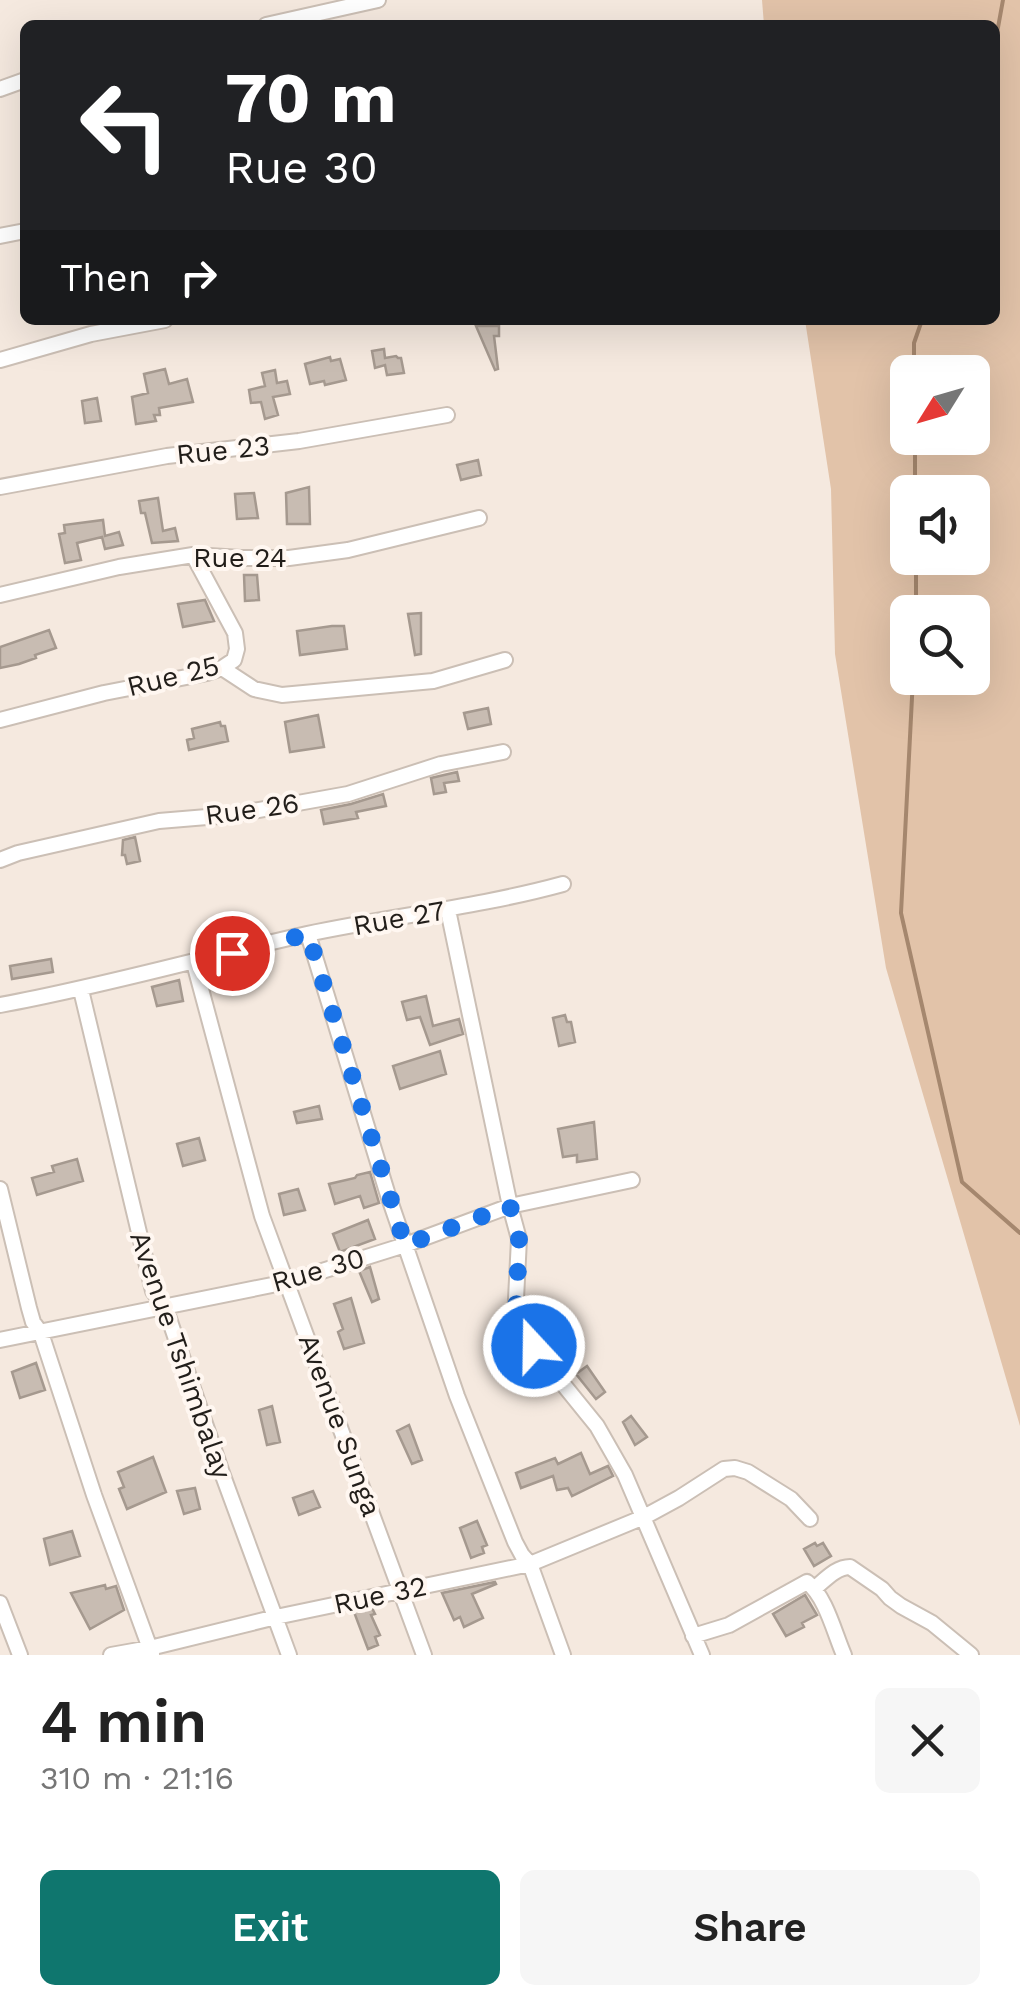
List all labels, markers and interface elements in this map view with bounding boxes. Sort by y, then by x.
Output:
text: 70 m [225,57,397,139]
icon: left [60,60,190,190]
text: Rue 30 [225,141,378,194]
icon: right [171,250,226,305]
text: Then [60,256,151,300]
north arrow [890,355,990,455]
map controls [890,355,990,695]
street label: Rue 23 [175,429,271,471]
button: sound [890,475,990,575]
street label: Rue 24 [193,541,287,574]
button: search [890,595,990,695]
street label: Rue 25 [123,649,223,703]
street label: Rue 26 [203,786,301,832]
street label: Rue 27 [350,894,448,942]
pin [190,911,275,996]
icon: arrive [205,926,260,981]
street label: Avenue Tshimbalay [123,1227,239,1484]
street label: Rue 30 [268,1241,368,1299]
position arrow [482,1294,586,1398]
street label: Avenue Sunga [292,1329,388,1521]
street label: Rue 32 [331,1569,429,1621]
text: 4 min [40,1686,207,1757]
button: close [875,1688,980,1793]
text: 310 m · 21:16 [40,1759,234,1797]
button: Exit [40,1870,500,1985]
button: Share [520,1870,980,1985]

